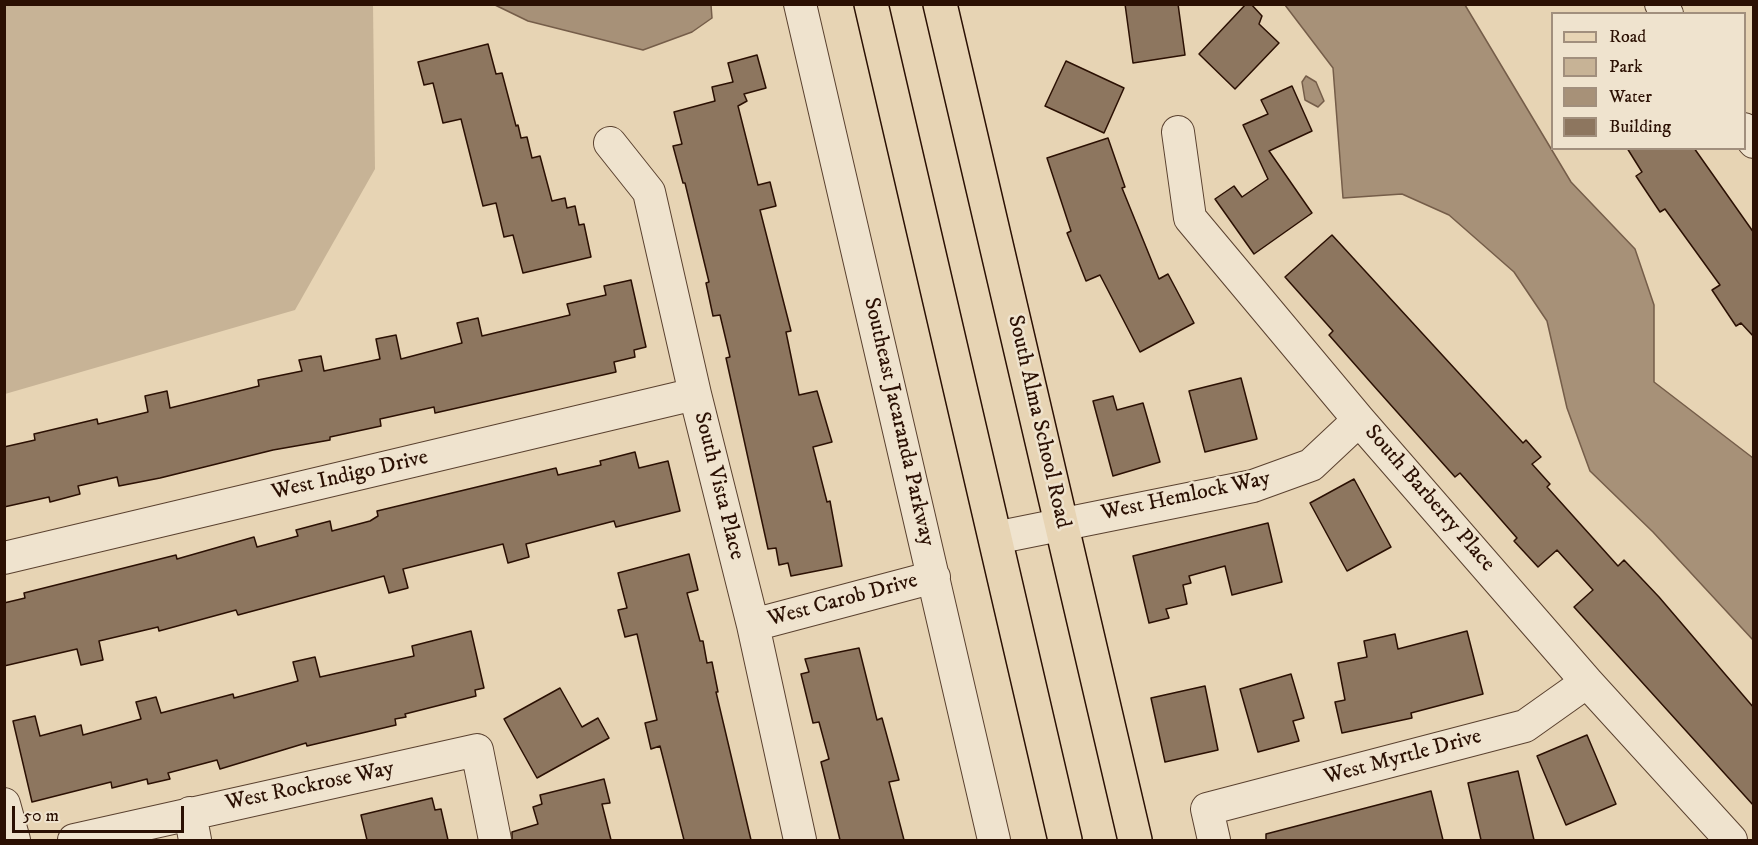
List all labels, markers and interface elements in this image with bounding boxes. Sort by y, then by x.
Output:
legend [1551,12,1746,150]
text: Road [1609,26,1646,48]
text: Park [1609,56,1643,78]
text: Water [1609,86,1652,108]
text: Building [1609,116,1671,138]
street label: Southeast Jacaranda Parkway [857,295,939,549]
street label: South Alma School Road [1001,313,1075,531]
street label: South Vista Place [687,409,749,563]
street label: South Barberry Place [1358,420,1500,578]
street label: West Indigo Drive [269,445,431,507]
street label: West Hemlock Way [1099,466,1273,528]
street label: West Carob Drive [765,568,921,634]
street label: West Myrtle Drive [1321,724,1485,792]
street label: West Rockrose Way [223,756,397,818]
scale bar [15,794,188,832]
text: 50 m [23,805,59,827]

